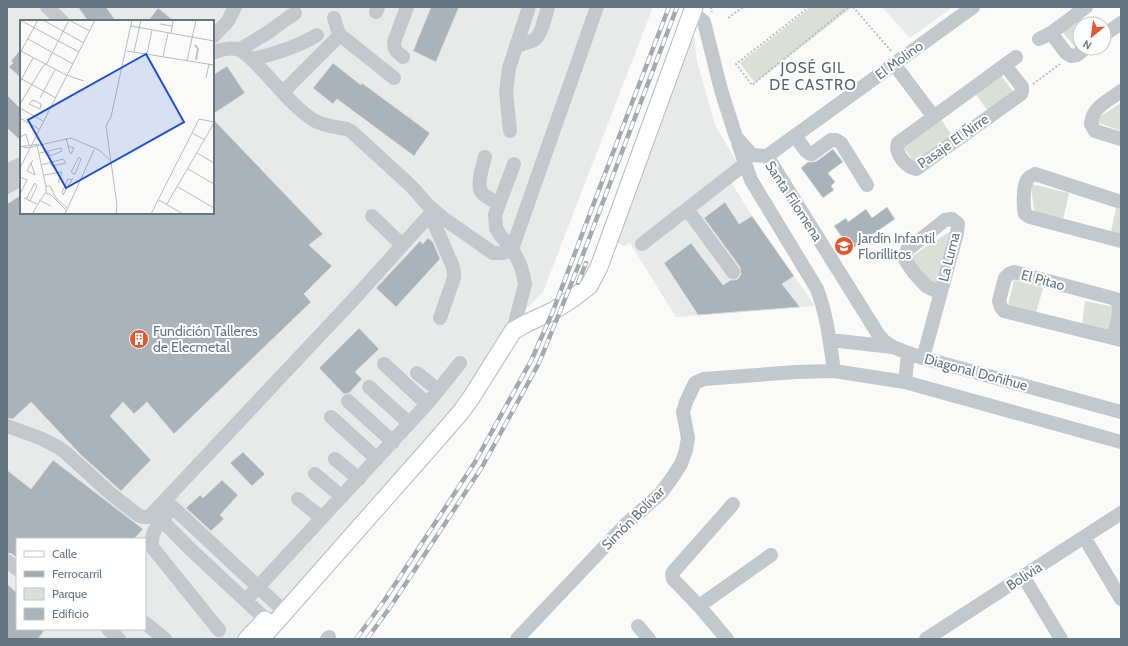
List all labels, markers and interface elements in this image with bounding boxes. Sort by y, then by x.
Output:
north arrow [1072,16,1112,56]
inset map [20,20,214,214]
street label: El Molino [871,36,927,83]
text: N [1080,37,1094,53]
district label: JOSÉ GIL DE CASTRO [769,58,857,94]
street label: Pasaje El Ñirre [914,110,992,172]
street label: Santa Filomena [761,157,827,245]
place label: Jardín Infantil Florillitos [857,229,936,263]
street label: La Luma [934,230,964,284]
school or university icon: Jardín Infantil Florillitos [833,235,855,257]
street label: El Pitao [1019,266,1067,294]
place label: Fundición Talleres de Elecmetal [153,322,258,356]
building icon: Fundición Talleres de Elecmetal [128,328,150,350]
street label: Diagonal Doñihue [922,350,1030,394]
street label: Simón Bolívar [598,482,669,553]
legend [16,538,146,630]
text: Calle [52,546,77,561]
street label: Bolivia [1003,558,1045,594]
text: Ferrocarril [52,566,102,581]
text: Parque [52,586,87,601]
text: Edificio [52,606,89,621]

